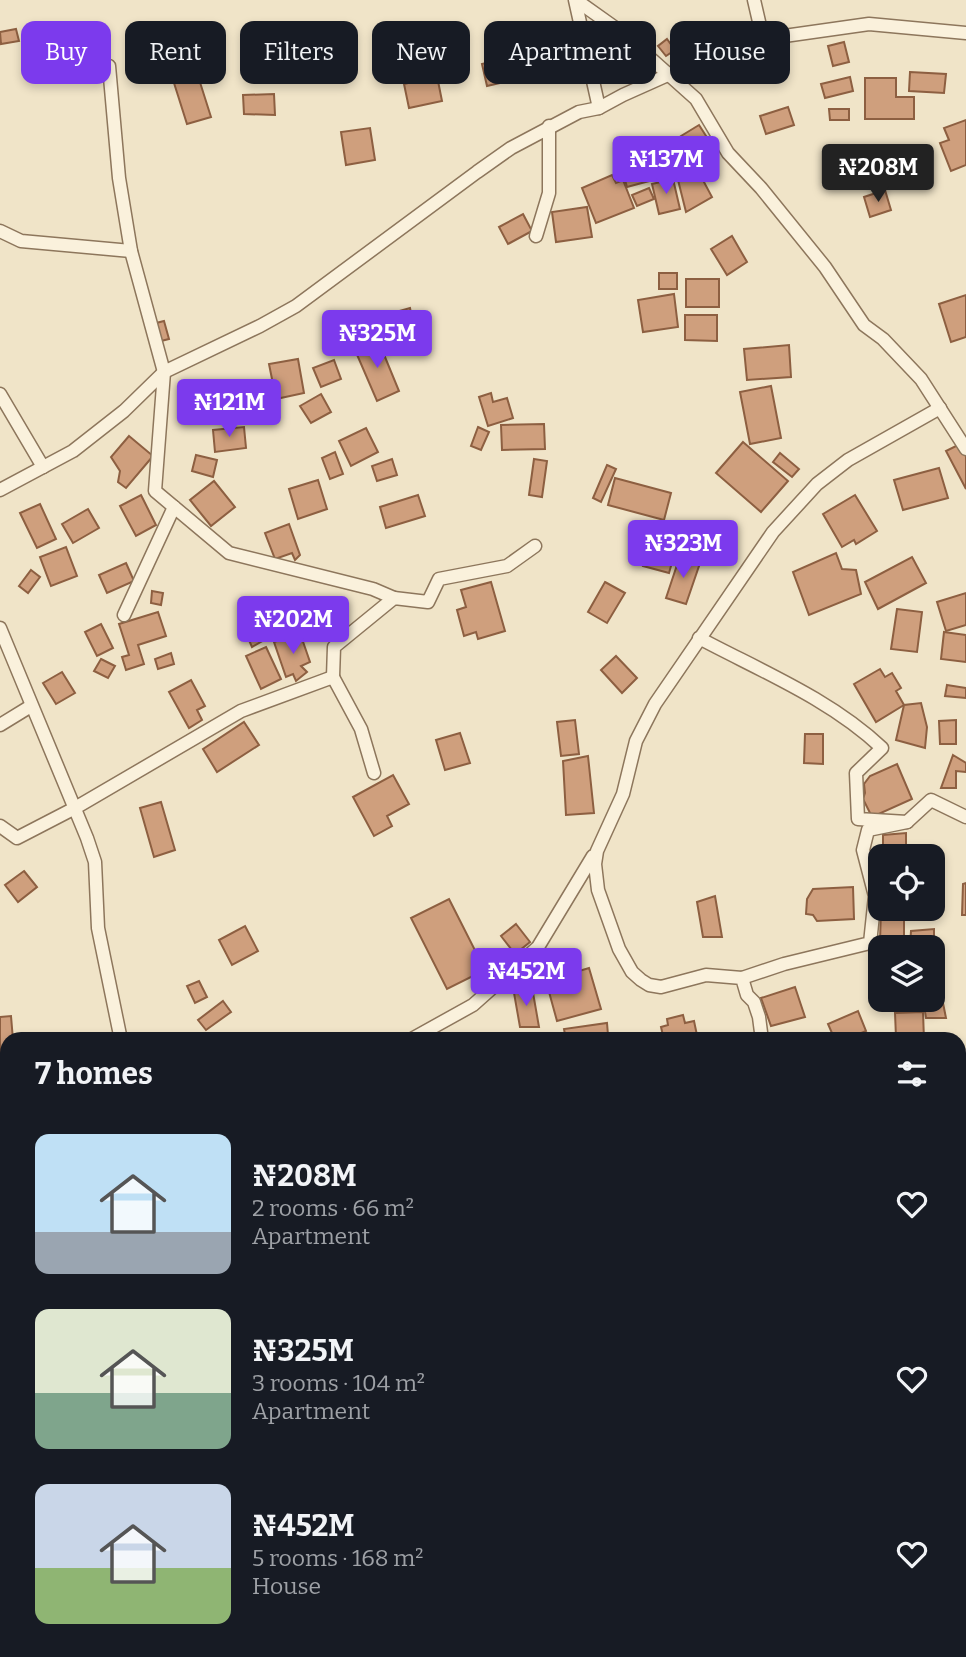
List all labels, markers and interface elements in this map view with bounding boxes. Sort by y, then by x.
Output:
chip: Buy [21,21,111,84]
chip: Rent [125,21,226,84]
chip: Filters [240,21,358,84]
chip: New [372,21,470,84]
chip: Apartment [484,21,656,84]
chip: House [670,21,790,84]
pin: ₦137M [617,136,715,196]
pin: ₦208M [829,144,927,204]
text: ₦137M [629,145,703,173]
text: ₦208M [838,153,918,181]
pin: ₦325M [328,310,426,370]
text: ₦325M [338,319,416,347]
pin: ₦121M [180,380,278,439]
text: ₦121M [193,388,265,416]
pin: ₦323M [634,520,732,580]
text: ₦323M [644,529,722,557]
pin: ₦202M [244,596,342,656]
text: ₦202M [253,605,333,633]
map controls [868,844,945,1012]
button: locate [868,844,945,921]
button: layers [868,935,945,1012]
pin: ₦452M [477,948,575,1008]
text: ₦452M [487,957,565,985]
icon: filters [893,1055,931,1093]
text: 7 homes [35,1056,153,1092]
text: ₦208M [252,1158,357,1194]
icon: home [91,1162,175,1246]
icon: heart [893,1185,931,1223]
text: 2 rooms · 66 m² [252,1194,414,1222]
text: Apartment [252,1222,370,1250]
text: ₦325M [252,1333,354,1369]
icon: home [91,1337,175,1421]
icon: heart [893,1360,931,1398]
text: 3 rooms · 104 m² [252,1369,425,1397]
text: Apartment [252,1397,370,1425]
text: ₦452M [252,1508,355,1544]
icon: home [91,1512,175,1596]
icon: heart [893,1535,931,1573]
text: 5 rooms · 168 m² [252,1544,423,1572]
text: House [252,1572,321,1600]

